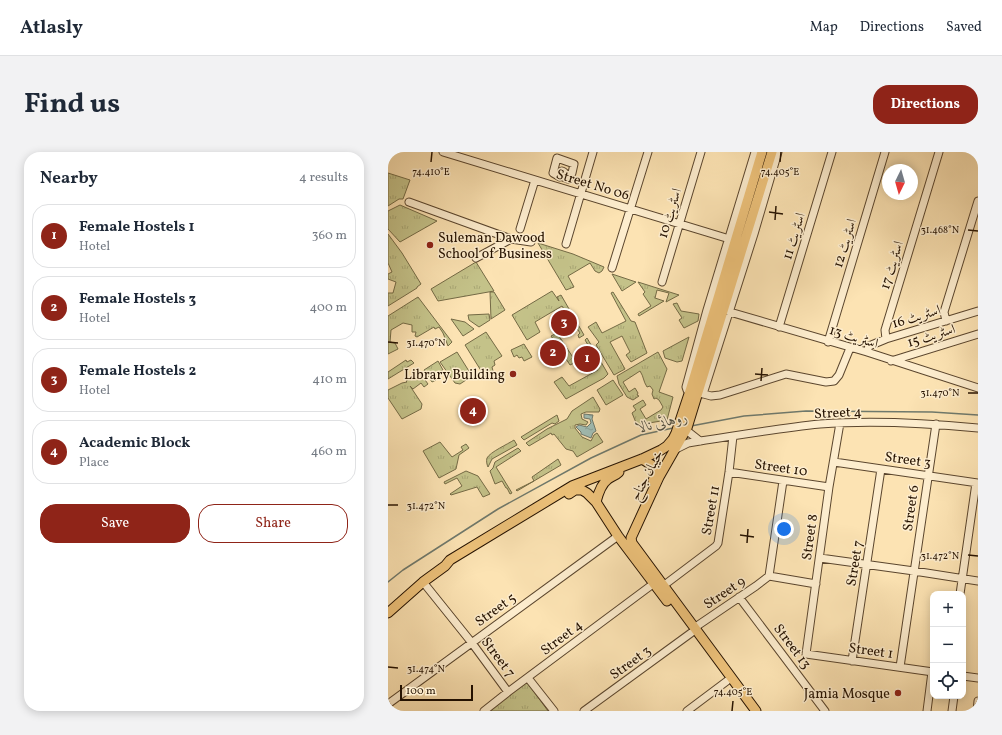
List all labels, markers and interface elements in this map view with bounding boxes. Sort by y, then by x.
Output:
text: Atlasly [20,15,83,41]
text: Map [810,18,838,37]
text: Directions [860,18,924,37]
text: Saved [946,18,982,37]
text: Find us [24,85,120,124]
button: Directions [873,85,978,124]
north arrow [882,164,918,200]
text: 74.410°E [412,165,450,179]
street label: Street No 06 [554,165,632,206]
text: 74.405°E [761,165,799,179]
text: Nearby [40,167,98,190]
text: 4 results [299,169,348,187]
street label: اسٹریٹ 10 [654,186,687,241]
street label: اسٹریٹ 11 [778,210,811,262]
street label: اسٹریٹ 12 [829,216,862,270]
text: Female Hostels 1 [79,217,195,238]
text: 31.468°N [921,223,960,237]
text: 1 [51,227,57,245]
text: 360 m [312,227,347,245]
place label: Suleman Dawood School of Business [438,229,552,264]
text: Hotel [79,238,110,256]
street label: اسٹریٹ 17 [876,239,909,292]
marker: Suleman Dawood School of Business [425,240,435,250]
text: Female Hostels 3 [79,289,196,310]
text: 2 [51,299,57,317]
text: 400 m [310,299,347,317]
street label: اسٹریٹ 16 [890,301,943,334]
pin: 3 [551,308,577,338]
text: Hotel [79,310,110,328]
street label: اسٹریٹ 15 [905,320,958,353]
street label: اسٹریٹ 13 [827,321,880,354]
text: 31.470°N [407,336,446,350]
pin: 2 [540,338,566,368]
pin: 1 [574,344,600,374]
text: Female Hostels 2 [79,361,196,382]
place label: Library Building [404,366,505,385]
marker: Library Building [508,369,518,379]
text: 3 [51,371,57,389]
text: 410 m [312,371,347,389]
text: Hotel [79,382,110,400]
text: 31.470°N [921,386,960,400]
pin: 4 [460,396,486,426]
street label: Street 4 [814,403,862,424]
water label: روہائی نالا [634,407,690,440]
text: Academic Block [79,433,190,454]
text: 4 [50,443,58,461]
text: 460 m [311,443,347,461]
street label: خیبان جناح [626,447,670,505]
street label: Street 3 [883,448,932,473]
text: Place [79,454,109,472]
street label: Street 10 [753,455,809,482]
street label: Street 11 [698,484,725,537]
street label: Street 6 [899,484,924,533]
text: 31.472°N [407,499,446,513]
button: Save [40,504,190,543]
button: Share [198,504,348,543]
street label: Street 8 [798,513,823,562]
your location [774,519,794,539]
street label: Street 7 [842,539,869,588]
text: 31.472°N [921,549,960,563]
street label: Street 9 [700,572,750,614]
street label: Street 5 [472,589,520,631]
map controls [930,591,966,699]
button: + [930,591,966,627]
street label: Street 4 [537,616,587,660]
street label: Street 13 [769,620,815,673]
button: − [930,627,966,663]
street label: Street 7 [476,634,519,682]
street label: Street 1 [847,639,894,664]
street label: Street 3 [606,642,655,685]
text: 31.474°N [407,662,446,676]
button: locate [930,663,966,699]
scale bar [400,683,473,702]
text: 100 m [406,684,436,699]
text: 74.405°E [714,685,752,699]
place label: Jamia Mosque [804,685,890,704]
marker: Jamia Mosque [893,688,903,698]

